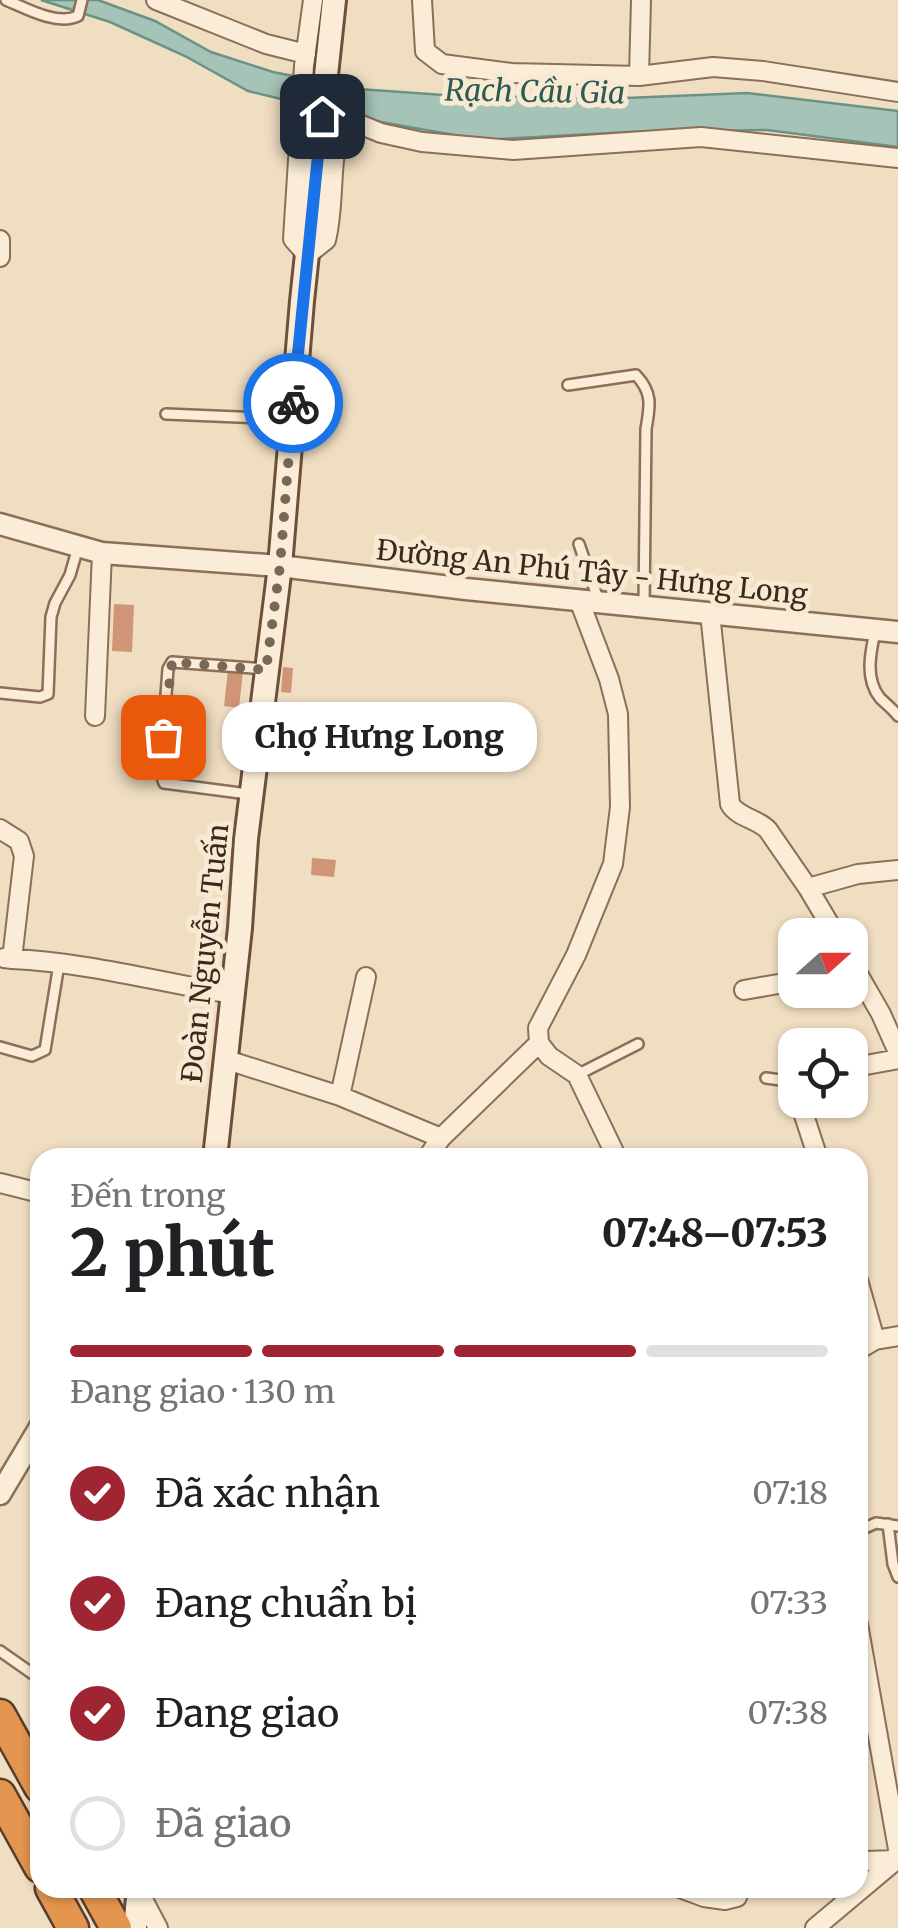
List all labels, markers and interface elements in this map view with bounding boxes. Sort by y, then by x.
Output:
water label: Rạch Cầu Gia [444,70,626,112]
pin [280,74,365,159]
icon: home [295,89,350,144]
courier [243,353,343,453]
icon: bike [266,376,321,431]
street label: Đường An Phú Tây - Hưng Long [375,531,809,613]
pin [121,695,206,780]
callout: Chợ Hưng Long [223,702,538,772]
icon: bag [136,710,191,765]
text: Chợ Hưng Long [255,717,504,757]
street label: Đoàn Nguyễn Tuấn [174,822,236,1084]
north arrow [778,918,868,1008]
map controls [778,918,868,1118]
button: locate [778,1028,868,1118]
text: Đến trong [70,1176,225,1216]
text: 07:48–07:53 [602,1210,828,1257]
text: 2 phút [70,1212,275,1294]
text: Đang giao · 130 m [70,1372,335,1412]
icon: check [70,1466,125,1521]
text: Đã xác nhận [155,1470,380,1517]
text: 07:18 [752,1473,828,1513]
icon: check [70,1576,125,1631]
text: Đang chuẩn bị [155,1580,417,1627]
text: 07:33 [749,1583,828,1623]
icon: check [70,1686,125,1741]
text: Đang giao [155,1690,339,1737]
text: 07:38 [748,1693,828,1733]
text: Đã giao [155,1800,292,1847]

